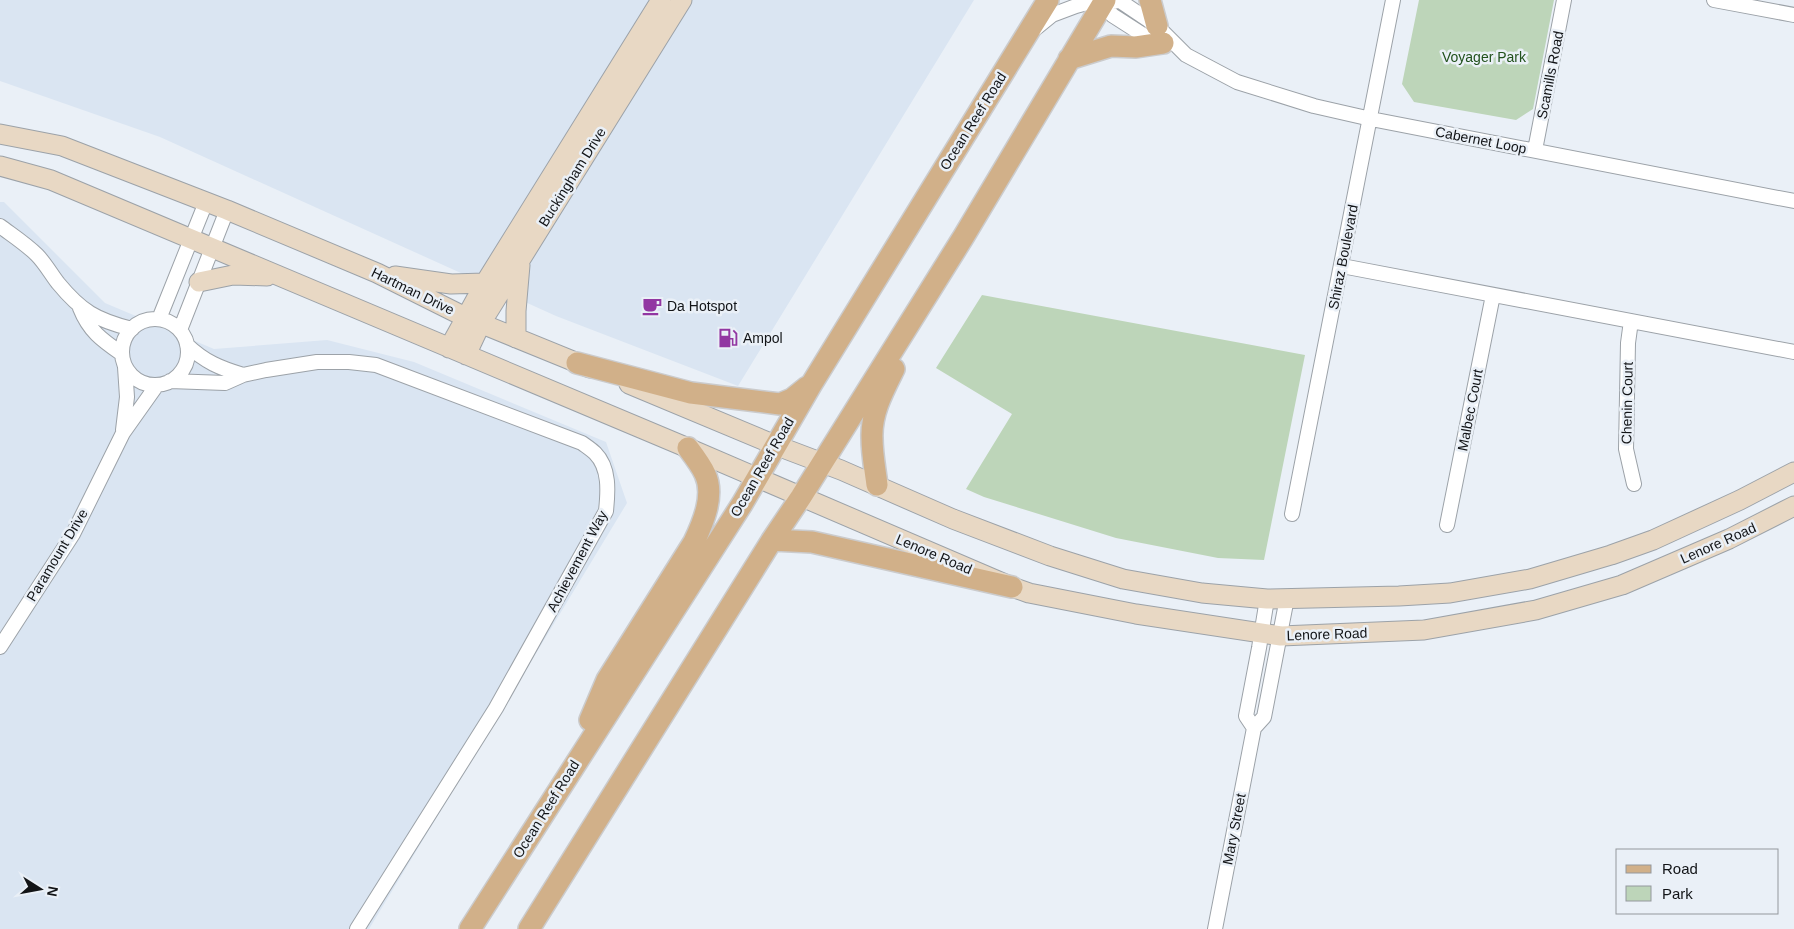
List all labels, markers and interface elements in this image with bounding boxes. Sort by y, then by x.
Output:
street label: Scamills Road [1534,30,1566,120]
park label: Voyager Park [1442,49,1527,65]
street label: Ocean Reef Road [937,69,1009,173]
street label: Cabernet Loop [1434,123,1528,157]
street label: Buckingham Drive [535,124,609,229]
street label: Shiraz Boulevard [1325,203,1361,311]
street label: Hartman Drive [369,264,457,318]
cafe icon: Da Hotspot [641,295,663,317]
place label: Da Hotspot [667,298,737,314]
fuel station icon: Ampol [717,327,739,349]
place label: Ampol [743,330,783,346]
street label: Chenin Court [1618,362,1636,444]
street label: Malbec Court [1454,368,1486,452]
street label: Ocean Reef Road [727,414,797,520]
street label: Paramount Drive [23,506,91,604]
street label: Achievement Way [544,508,610,614]
street label: Lenore Road [1678,519,1758,567]
street label: Lenore Road [894,531,974,577]
street label: Lenore Road [1286,625,1368,643]
street label: Ocean Reef Road [510,757,582,861]
street label: Mary Street [1219,792,1249,866]
legend [1616,849,1779,914]
text: Road [1662,860,1698,877]
north arrow [15,864,65,914]
text: N [44,885,62,898]
text: Park [1662,885,1693,902]

